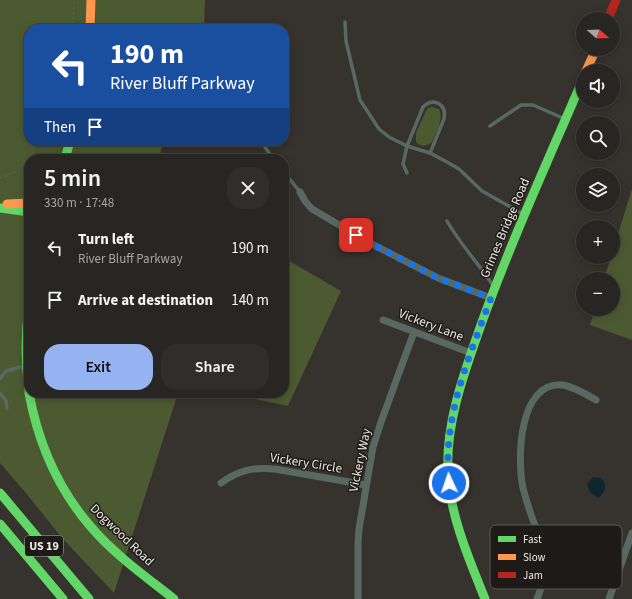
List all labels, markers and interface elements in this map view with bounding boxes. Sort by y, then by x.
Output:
north arrow [576,12,620,56]
map controls [576,12,620,316]
text: 190 m [110,34,184,74]
icon: left [44,40,96,92]
button: sound [576,64,620,108]
text: River Bluff Parkway [110,71,255,96]
icon: arrive [84,116,106,138]
button: search [576,116,620,160]
text: Then [44,117,76,138]
text: 5 min [44,161,101,196]
button: close [227,167,269,209]
button: layers [576,168,620,212]
street label: Grimes Bridge Road [476,175,534,281]
text: 330 m · 17:48 [44,194,114,212]
pin [339,218,373,252]
button: + [576,220,620,264]
icon: arrive [345,224,367,246]
text: Turn left [78,229,134,250]
icon: left [44,237,66,259]
text: 190 m [231,238,269,259]
text: River Bluff Parkway [78,250,182,268]
button: − [576,272,620,316]
icon: arrive [44,289,66,311]
text: Arrive at destination [78,290,213,311]
text: 140 m [231,290,269,311]
street label: Vickery Lane [396,304,466,346]
button: Exit [44,344,153,390]
button: Share [161,344,269,390]
street label: Vickery Way [344,427,376,493]
street label: Vickery Circle [269,448,343,478]
position arrow [428,462,470,504]
street label: Dogwood Road [86,500,158,570]
legend [490,525,622,589]
text: Fast [523,532,542,547]
road number: US 19 [25,536,63,556]
text: Slow [523,550,546,565]
text: Jam [523,568,543,583]

